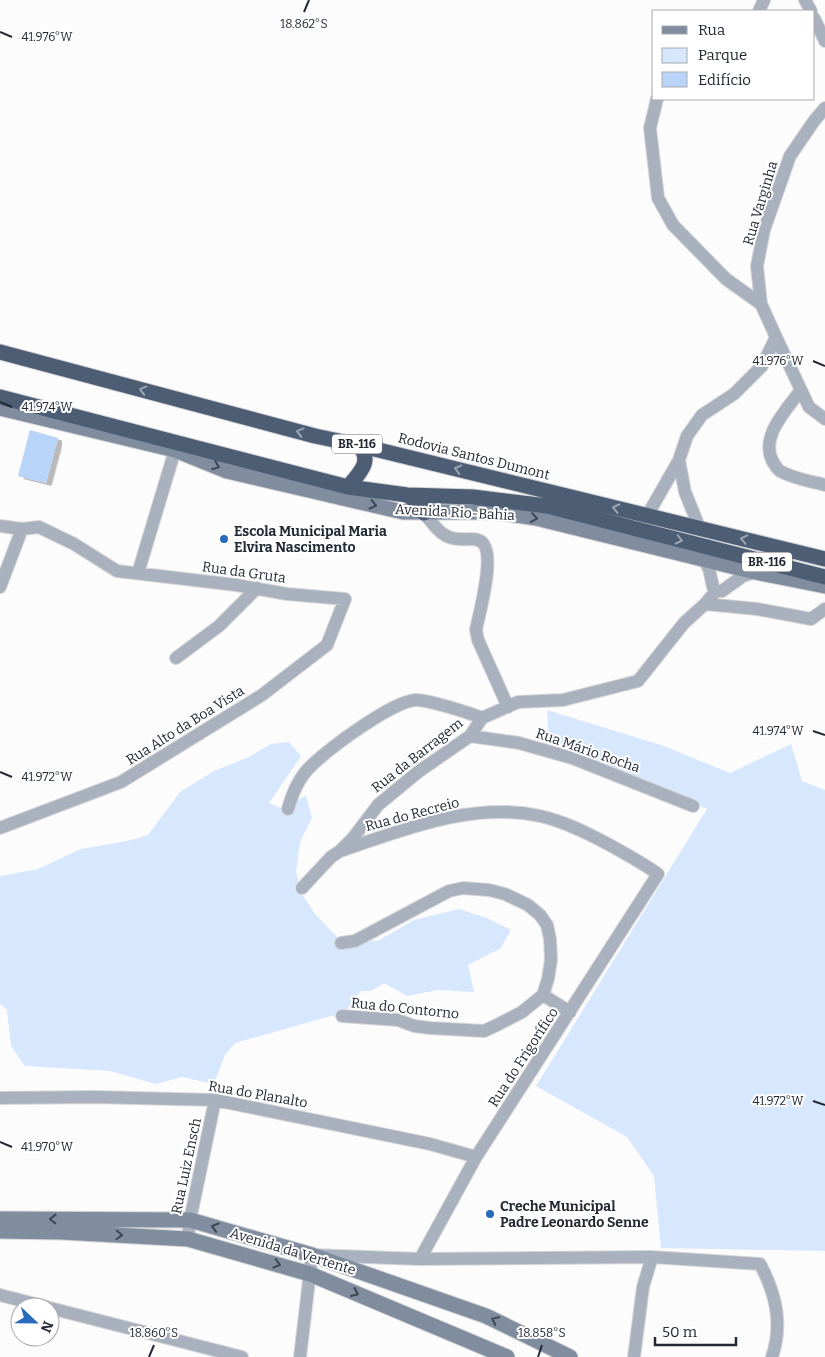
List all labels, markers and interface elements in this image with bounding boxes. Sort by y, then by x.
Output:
legend [652,10,815,100]
text: 18.862°S [280,17,328,31]
text: Rua [698,21,725,39]
text: 41.976°W [21,30,73,44]
text: Parque [698,46,747,64]
text: Edifício [698,71,751,89]
street label: Rua Varginha [740,159,781,247]
text: 41.976°W [752,354,804,368]
one-way arrow [139,385,148,396]
text: 41.974°W [21,400,73,414]
one-way arrow [297,427,305,437]
street label: Rodovia Santos Dumont [396,429,551,484]
road number: BR-116 [332,434,382,454]
one-way arrow [211,460,220,470]
one-way arrow [454,464,463,475]
one-way arrow [369,499,378,510]
street label: Avenida Rio-Bahia [395,501,516,524]
one-way arrow [611,503,620,514]
one-way arrow [530,512,539,523]
place label: Escola Municipal Maria Elvira Nascimento [234,523,387,556]
marker: Escola Municipal Maria Elvira Nascimento [218,533,230,545]
one-way arrow [675,534,684,545]
one-way arrow [739,534,748,545]
road number: BR-116 [742,552,792,572]
street label: Rua da Gruta [201,558,287,587]
street label: Rua Alto da Boa Vista [123,682,248,769]
street label: Rua da Barragem [368,714,467,796]
text: 41.974°W [752,724,804,738]
street label: Rua Mário Rocha [533,725,643,776]
text: 41.972°W [21,770,73,784]
street label: Rua do Recreio [363,794,461,835]
street label: Rua do Contorno [350,994,460,1023]
street label: Rua do Frigorífico [485,1004,562,1110]
street label: Rua do Planalto [207,1077,309,1112]
text: 41.972°W [752,1094,804,1108]
street label: Rua Luiz Ensch [168,1116,205,1216]
text: 41.970°W [21,1140,74,1154]
place label: Creche Municipal Padre Leonardo Senne [500,1198,649,1231]
marker: Creche Municipal Padre Leonardo Senne [484,1208,496,1220]
one-way arrow [49,1214,57,1224]
one-way arrow [211,1223,219,1233]
street label: Avenida da Vertente [228,1224,358,1279]
one-way arrow [115,1230,123,1241]
one-way arrow [273,1259,281,1269]
one-way arrow [350,1286,359,1297]
north arrow [10,1297,60,1347]
scale bar [655,1314,736,1346]
one-way arrow [491,1316,500,1327]
text: N [37,1318,56,1335]
text: 50 m [662,1323,698,1341]
text: 18.860°S [130,1326,178,1340]
text: 18.858°S [518,1326,566,1340]

